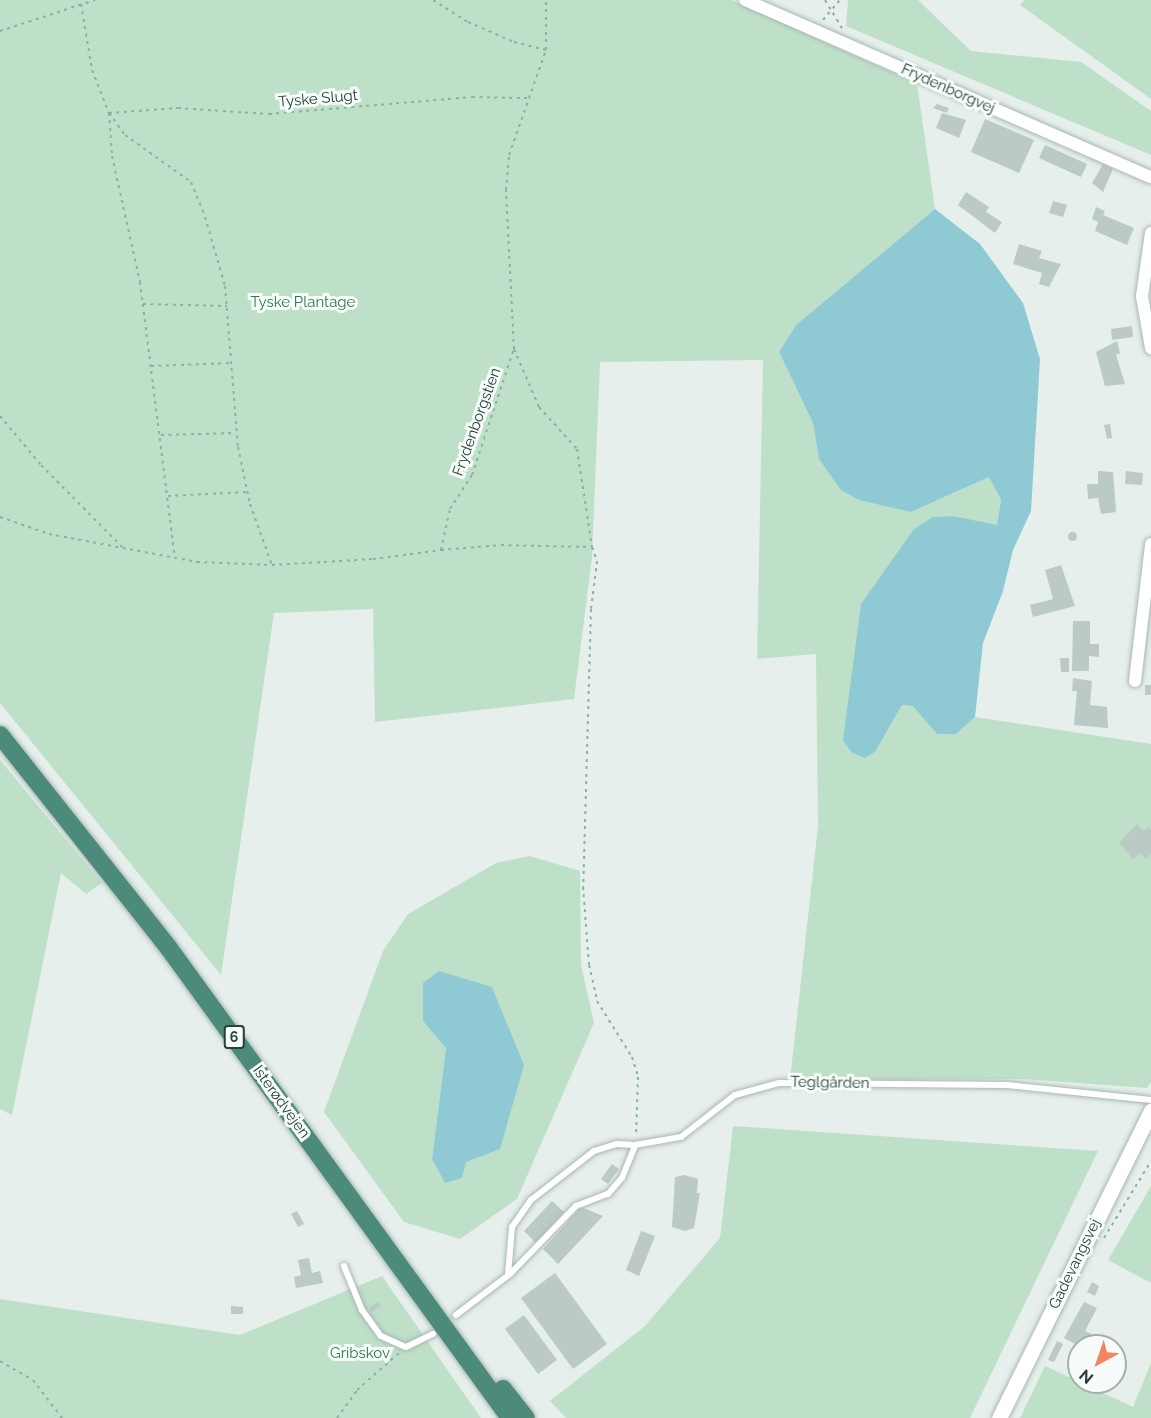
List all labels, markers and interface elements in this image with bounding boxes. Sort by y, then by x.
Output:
street label: Frydenborgvej [898,60,998,118]
street label: Tyske Slugt [278,87,358,111]
park label: Tyske Plantage [251,294,355,312]
street label: Frydenborgstien [449,365,505,479]
road number: 6 [224,1026,244,1048]
street label: Isterødvejen [249,1062,313,1142]
street label: Teglgården [790,1073,870,1093]
street label: Gadevangsvej [1045,1216,1105,1312]
north arrow [1067,1334,1127,1394]
park label: Gribskov [330,1345,390,1363]
text: N [1076,1365,1097,1388]

